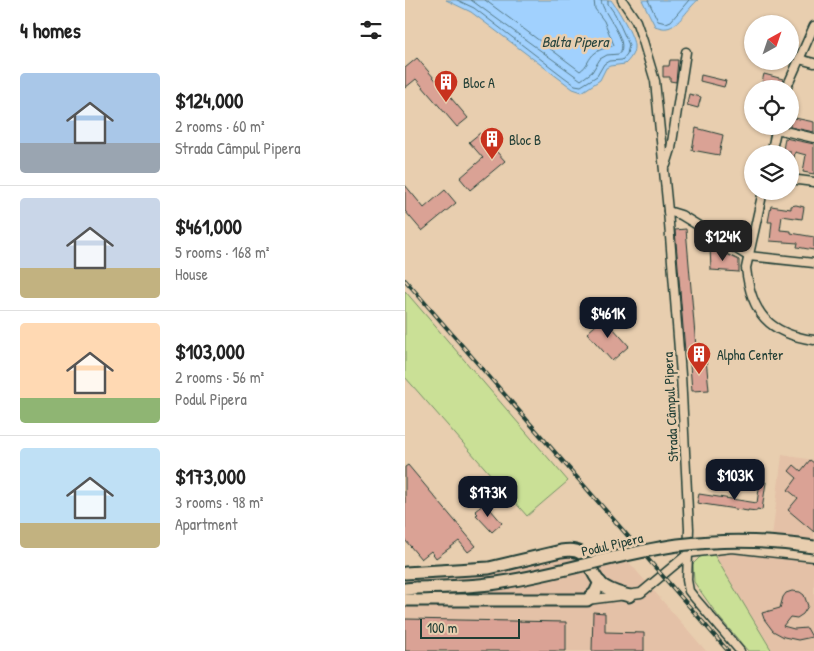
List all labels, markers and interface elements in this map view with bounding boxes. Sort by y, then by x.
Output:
north arrow [744,15,799,70]
map controls [744,15,799,200]
text: 4 homes [20,16,81,45]
icon: filters [357,16,385,44]
water label: Balta Pipera [542,31,610,52]
building icon: Bloc A [433,69,459,103]
place label: Bloc A [463,73,495,92]
button: locate [744,80,799,135]
text: $124,000 [175,86,243,115]
icon: home [60,93,120,153]
text: 2 rooms · 60 m² [175,115,265,137]
building icon: Bloc B [479,126,505,160]
place label: Bloc B [509,130,541,149]
text: Strada Câmpul Pipera [175,137,301,159]
button: layers [744,145,799,200]
text: $461,000 [175,212,242,241]
icon: home [60,218,120,278]
pin: $124K [688,220,758,262]
text: $124K [705,225,741,247]
text: 5 rooms · 168 m² [175,241,269,263]
text: House [175,263,208,285]
pin: $461K [573,296,643,339]
text: $461K [591,302,625,324]
text: $103,000 [175,337,245,366]
building icon: Alpha Center [686,341,712,375]
icon: home [60,343,120,403]
place label: Alpha Center [717,345,784,365]
street label: Strada Câmpul Pipera [658,351,683,462]
text: 2 rooms · 56 m² [175,366,264,388]
text: Podul Pipera [175,388,247,410]
pin: $103K [700,458,770,501]
text: $173,000 [175,462,246,491]
text: $103K [717,464,753,486]
icon: home [60,468,120,528]
pin: $173K [453,476,523,518]
text: $173K [469,481,507,503]
text: 3 rooms · 98 m² [175,491,264,513]
text: Apartment [175,513,238,535]
street label: Podul Pipera [579,528,645,561]
scale bar [420,616,520,639]
text: 100 m [427,618,457,637]

